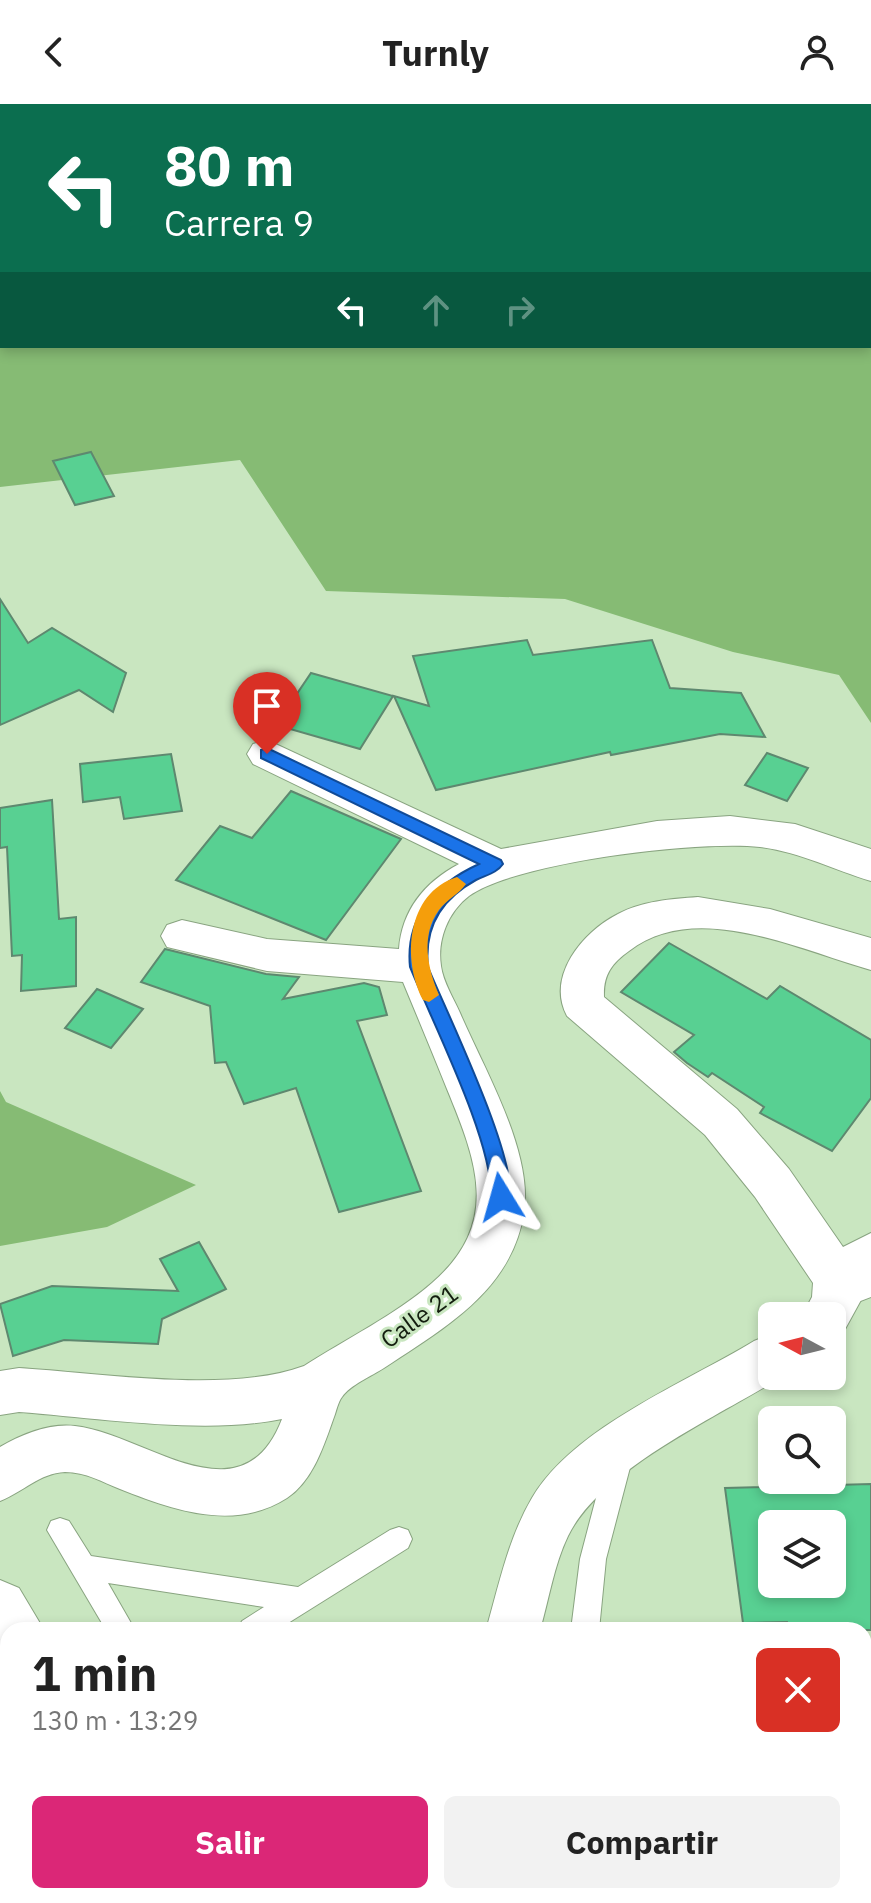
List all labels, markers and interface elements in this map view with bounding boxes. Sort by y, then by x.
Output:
text: Turnly [382,29,489,76]
icon: back [32,30,76,74]
icon: person [795,30,839,74]
text: 80 m [164,129,294,201]
icon: left [32,136,136,240]
text: Carrera 9 [164,199,314,246]
icon: left [330,288,374,332]
icon: ahead [414,288,458,332]
icon: right [498,288,542,332]
pin [233,672,301,754]
icon: arrive [245,684,289,728]
position arrow [459,1155,543,1239]
street label: Calle 21 [374,1277,464,1355]
north arrow [758,1302,846,1390]
map controls [758,1302,846,1598]
button: search [758,1406,846,1494]
button: layers [758,1510,846,1598]
text: 1 min [32,1642,157,1704]
button: close [756,1648,840,1732]
text: 130 m · 13:29 [32,1703,198,1737]
button: Salir [32,1796,428,1888]
button: Compartir [444,1796,840,1888]

